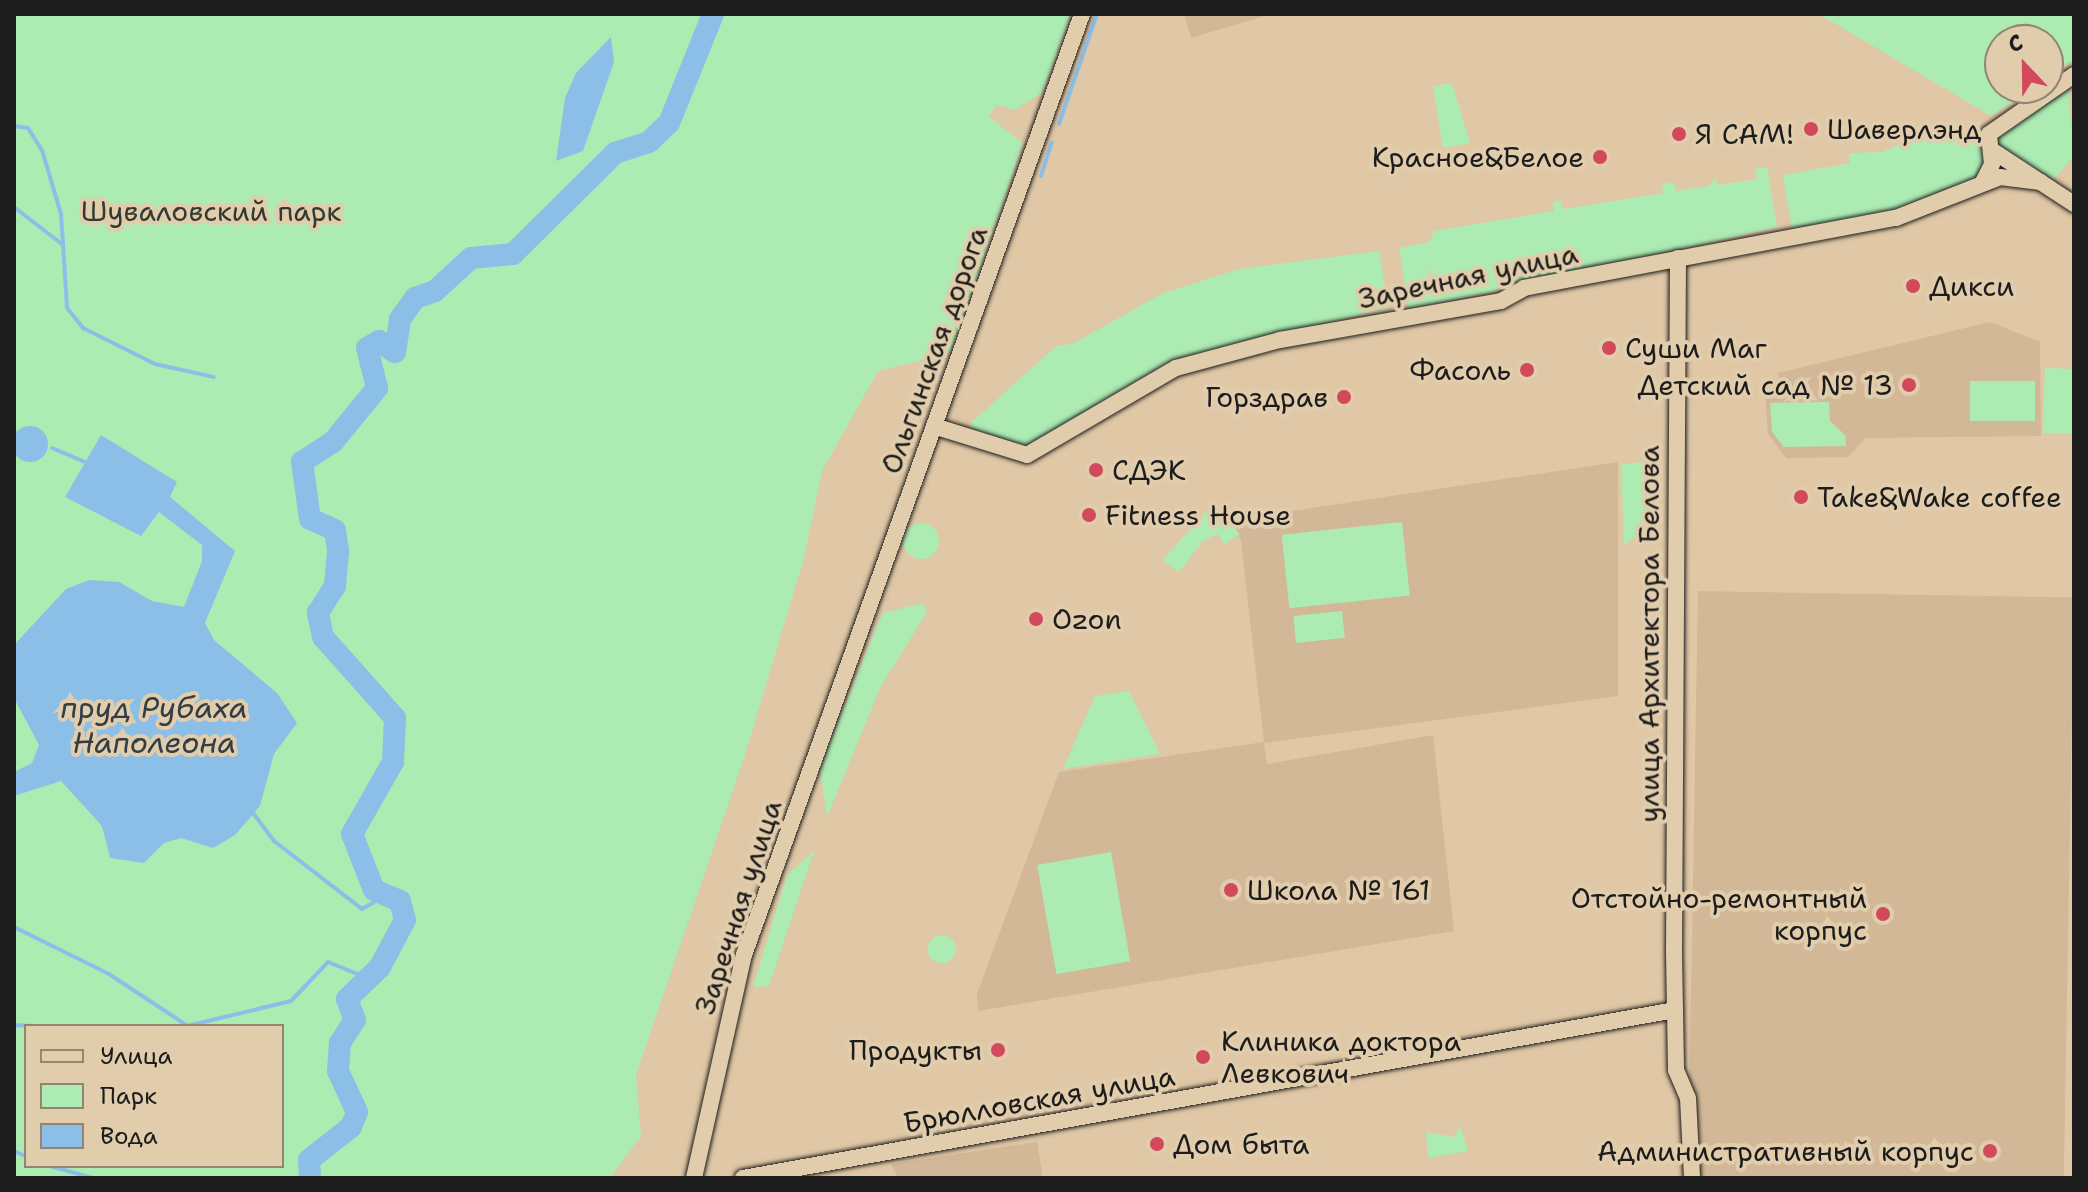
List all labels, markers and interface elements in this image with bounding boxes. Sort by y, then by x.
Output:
north arrow [1984,24,2064,104]
text: С [2004,27,2027,59]
place label: Шаверлэнд [1827,112,1982,146]
place label: Я САМ! [1695,117,1794,151]
marker: Шаверлэнд [1802,120,1820,138]
marker: Я САМ! [1670,125,1688,143]
place label: Красное&Белое [1372,140,1584,174]
marker: Красное&Белое [1591,148,1609,166]
park label: Шуваловский парк [81,194,341,228]
street label: Ольгинская дорога [874,222,994,478]
street label: Заречная улица [1355,236,1581,316]
place label: Дикси [1929,269,2014,303]
marker: Дикси [1904,277,1922,295]
place label: Суши Маг [1625,331,1767,365]
marker: Суши Маг [1600,339,1618,357]
place label: Фасоль [1409,353,1511,387]
marker: Фасоль [1518,361,1536,379]
place label: Детский сад № 13 [1638,368,1893,402]
marker: Детский сад № 13 [1900,376,1918,394]
place label: Горздрав [1205,380,1328,414]
marker: Горздрав [1335,388,1353,406]
street label: улица Архитектора Белова [1632,445,1666,823]
place label: СДЭК [1112,453,1186,487]
marker: СДЭК [1087,461,1105,479]
place label: Take&Wake coffee [1817,480,2062,514]
marker: Take&Wake coffee [1792,488,1810,506]
place label: Fitness House [1105,498,1291,532]
marker: Fitness House [1080,506,1098,524]
place label: Ozon [1052,602,1122,636]
marker: Ozon [1027,610,1045,628]
water label: пруд Рубаха Наполеона [61,690,247,760]
street label: Заречная улица [688,796,788,1018]
place label: Школа № 161 [1247,873,1431,907]
marker: Школа № 161 [1222,881,1240,899]
place label: Отстойно-ремонтный корпус [1571,881,1867,947]
marker: Отстойно-ремонтный корпус [1874,905,1892,923]
legend [24,1024,284,1168]
place label: Клиника доктора Левкович [1221,1024,1461,1090]
place label: Продукты [849,1033,982,1067]
text: Улица [100,1040,173,1072]
marker: Продукты [989,1041,1007,1059]
marker: Клиника доктора Левкович [1192,1046,1214,1068]
street label: Брюлловская улица [901,1059,1177,1139]
text: Парк [100,1080,157,1112]
text: Вода [100,1120,158,1152]
place label: Дом быта [1173,1127,1309,1161]
place label: Административный корпус [1597,1134,1974,1168]
marker: Дом быта [1148,1135,1166,1153]
marker: Административный корпус [1981,1142,1999,1160]

